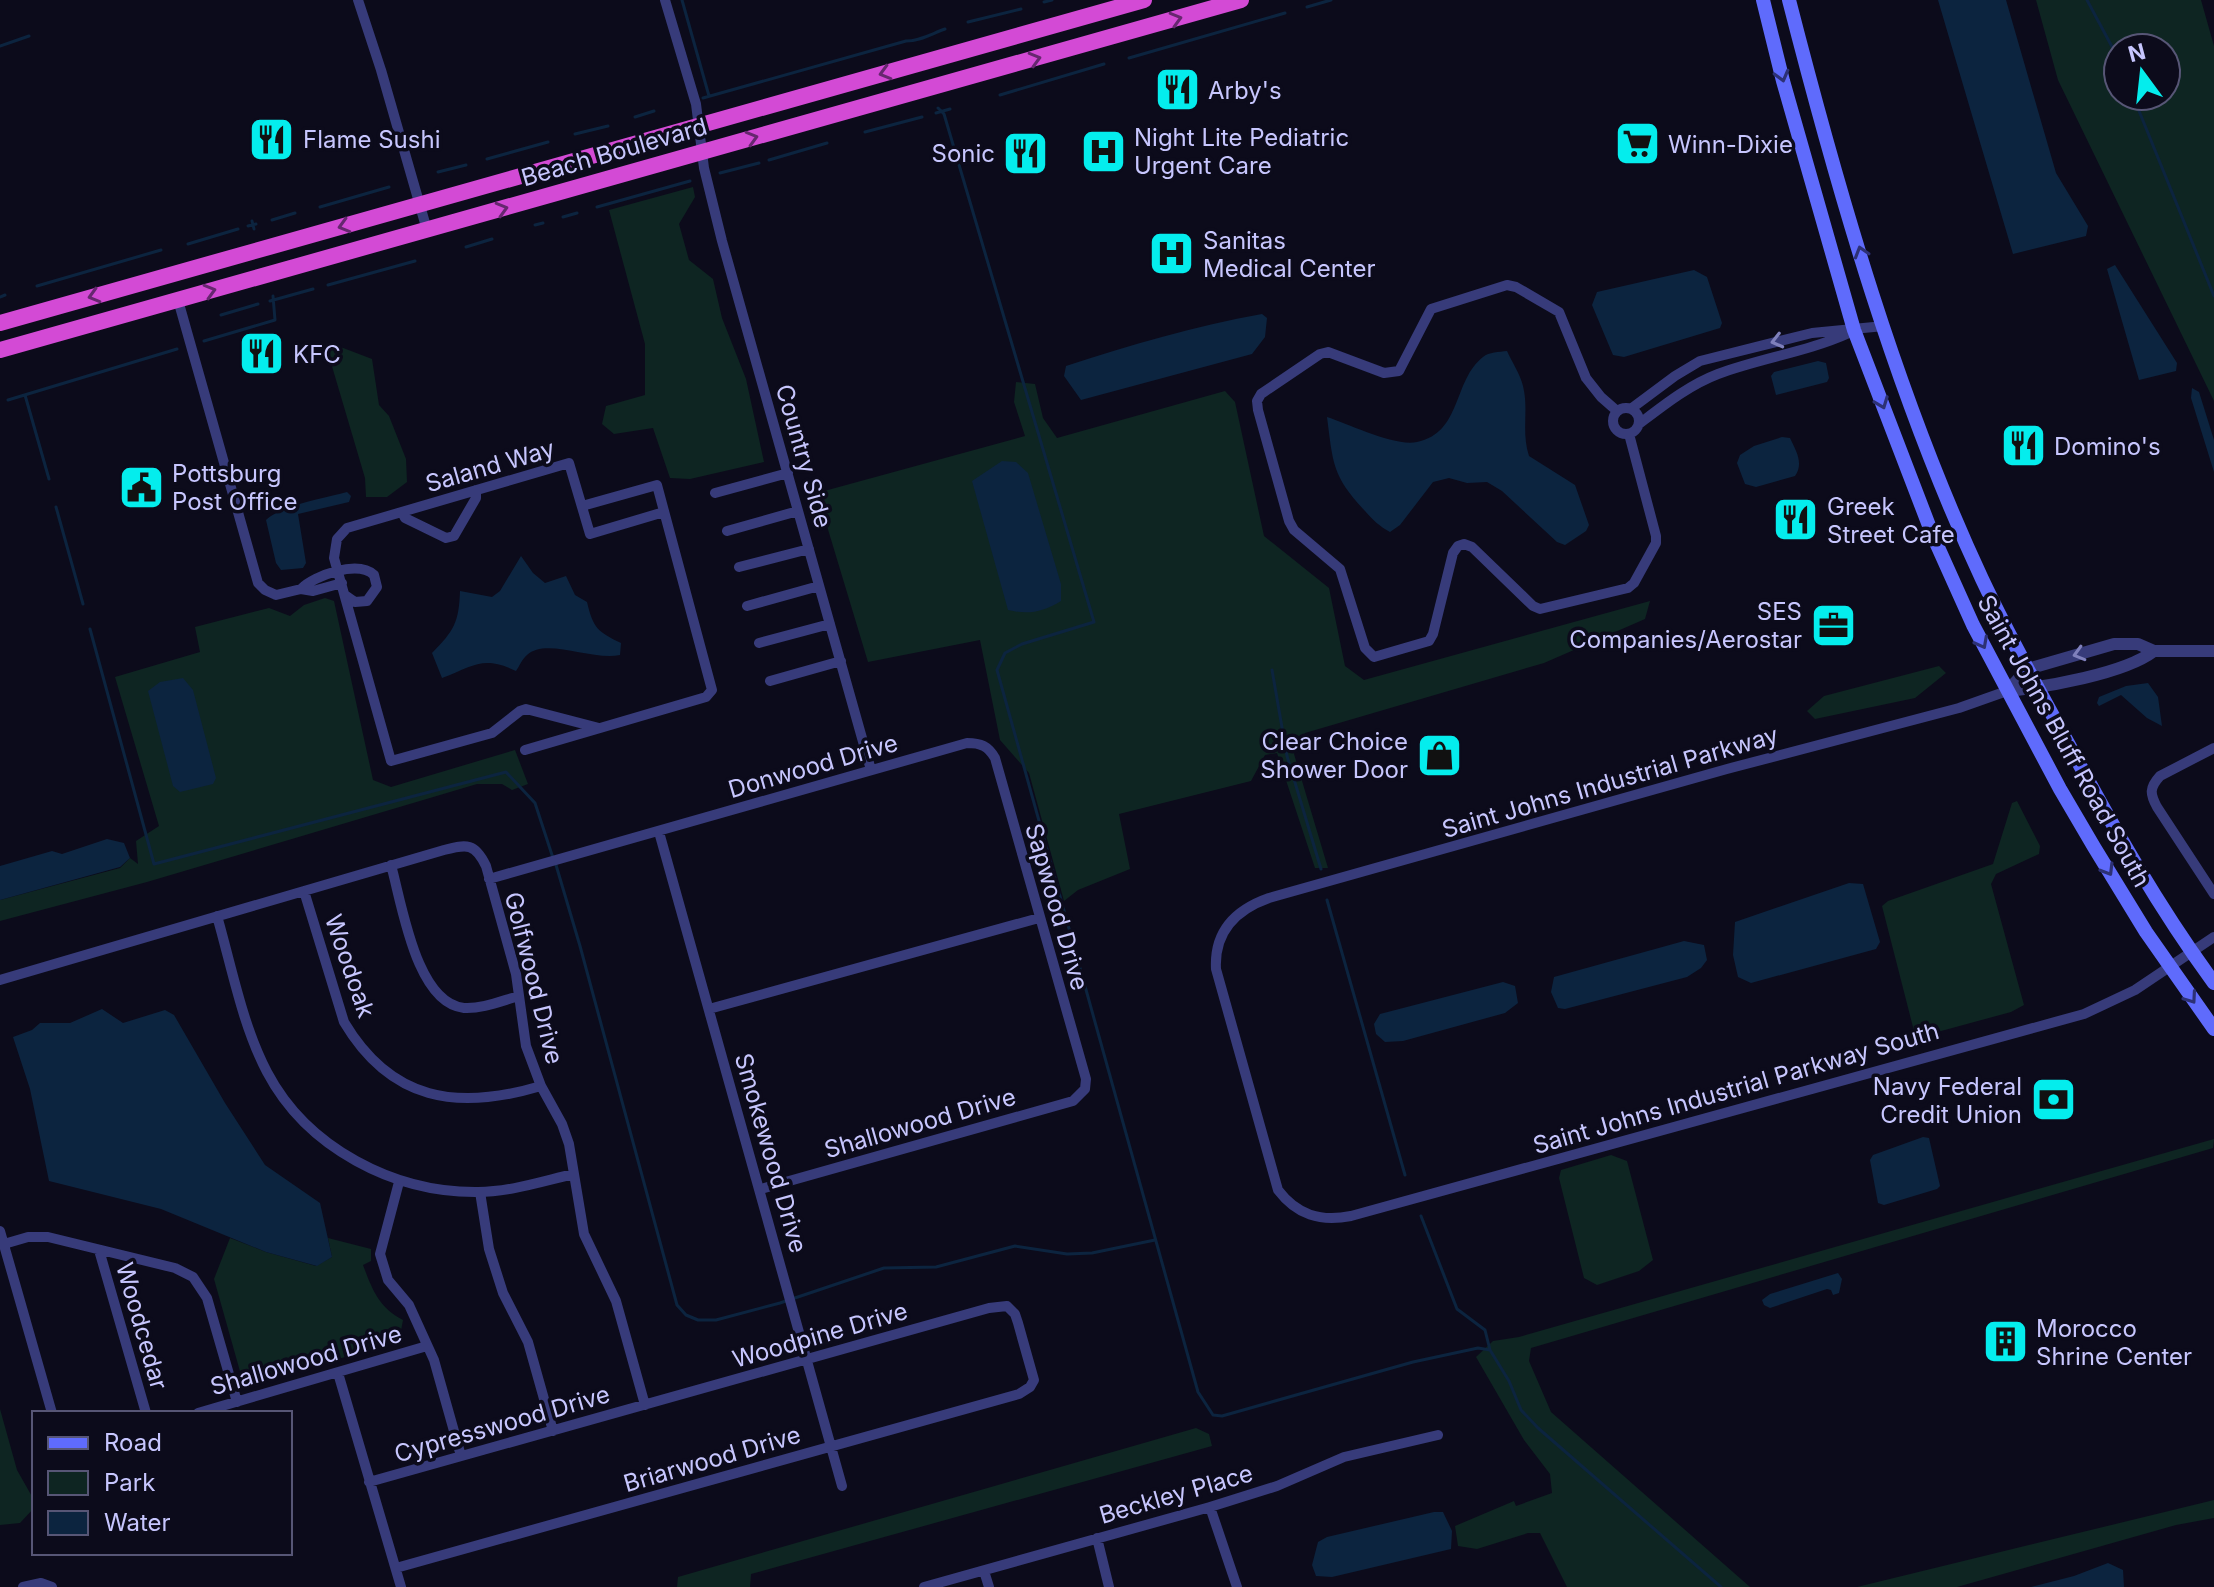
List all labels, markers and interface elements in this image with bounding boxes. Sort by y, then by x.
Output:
one-way arrow [1168,12,1182,28]
north arrow [2102,32,2182,112]
text: N [2125,38,2148,67]
one-way arrow [1028,52,1042,68]
one-way arrow [878,63,892,80]
restaurant icon: Arby's [1153,66,1201,114]
one-way arrow [1772,68,1789,82]
place label: Arby's [1208,76,1282,105]
street label: Beach Boulevard [518,112,710,192]
restaurant icon: Flame Sushi [248,115,296,163]
supermarket icon: Winn-Dixie [1613,120,1661,168]
place label: Night Lite Pediatric Urgent Care [1134,123,1349,180]
place label: Flame Sushi [303,125,440,154]
hospital icon: Night Lite Pediatric Urgent Care [1079,127,1127,175]
restaurant icon: Sonic [1002,129,1050,177]
place label: Winn-Dixie [1668,130,1793,159]
one-way arrow [744,131,758,148]
place label: Sonic [932,139,995,168]
one-way arrow [494,201,508,218]
one-way arrow [337,216,351,233]
place label: Sanitas Medical Center [1203,226,1376,283]
hospital icon: Sanitas Medical Center [1148,230,1196,278]
one-way arrow [1854,245,1870,259]
one-way arrow [202,284,216,301]
one-way arrow [87,287,101,304]
restaurant icon: KFC [238,330,286,378]
one-way arrow [1771,332,1785,349]
place label: KFC [293,340,341,369]
street label: Country Side [770,381,838,531]
one-way arrow [1872,395,1889,409]
restaurant icon: Domino's [1999,422,2047,470]
place label: Domino's [2054,432,2161,461]
street label: Saland Way [422,434,558,498]
place label: Pottsburg Post Office [172,459,298,516]
public building icon: Pottsburg Post Office [117,463,165,511]
place label: Greek Street Cafe [1827,492,1955,549]
restaurant icon: Greek Street Cafe [1772,496,1820,544]
street label: Saint Johns Bluff Road South [1971,590,2157,892]
place label: SES Companies/Aerostar [1569,597,1802,654]
office icon: SES Companies/Aerostar [1809,601,1857,649]
one-way arrow [1972,635,1987,650]
one-way arrow [2072,645,2086,661]
street label: Saint Johns Industrial Parkway [1439,720,1781,844]
place label: Clear Choice Shower Door [1260,727,1408,784]
street label: Donwood Drive [725,728,901,804]
shop icon: Clear Choice Shower Door [1415,731,1463,779]
street label: Sapwood Drive [1019,820,1095,994]
one-way arrow [2099,861,2114,876]
street label: Golfwood Drive [499,889,569,1067]
street label: Woodoak [319,911,381,1021]
one-way arrow [2181,989,2196,1004]
street label: Saint Johns Industrial Parkway South [1530,1016,1942,1160]
street label: Smokewood Drive [729,1050,813,1256]
place label: Navy Federal Credit Union [1873,1072,2022,1129]
bank icon: Navy Federal Credit Union [2029,1076,2077,1124]
street label: Shallowood Drive [821,1082,1019,1164]
street label: Woodcedar [110,1259,174,1393]
street label: Woodpine Drive [729,1296,911,1374]
place label: Morocco Shrine Center [2036,1314,2192,1371]
building icon: Morocco Shrine Center [1981,1318,2029,1366]
street label: Shallowood Drive [207,1319,405,1401]
street label: Cypresswood Drive [391,1379,613,1469]
legend [32,1411,292,1555]
street label: Briarwood Drive [620,1420,804,1498]
text: Road [104,1428,162,1457]
street label: Beckley Place [1096,1458,1256,1530]
text: Park [104,1468,155,1497]
text: Water [104,1508,171,1537]

